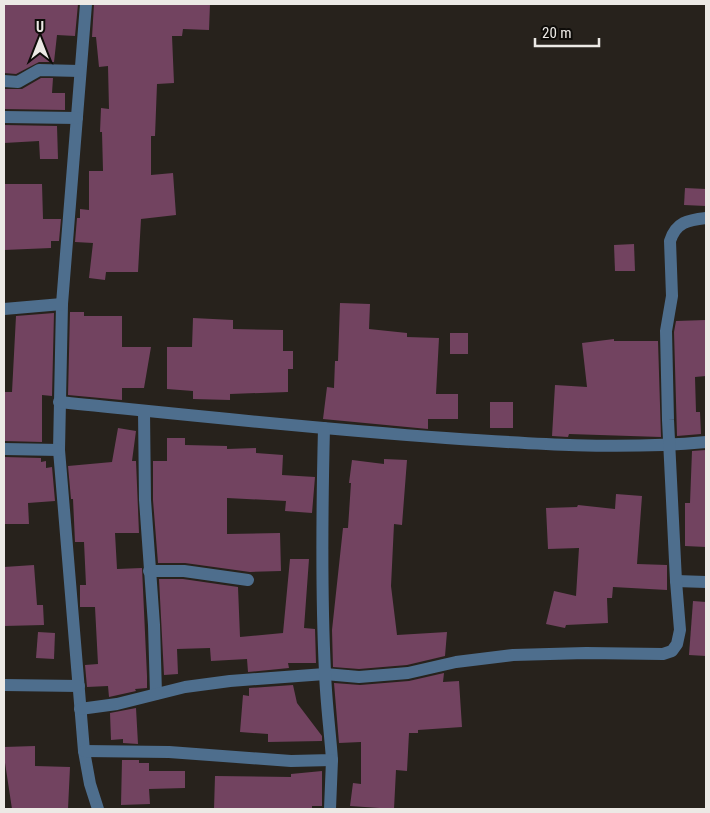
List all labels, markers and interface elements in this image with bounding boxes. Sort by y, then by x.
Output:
north arrow [15,15,65,65]
scale bar [535,15,599,47]
text: U [36,19,44,35]
text: 20 m [542,24,572,42]

